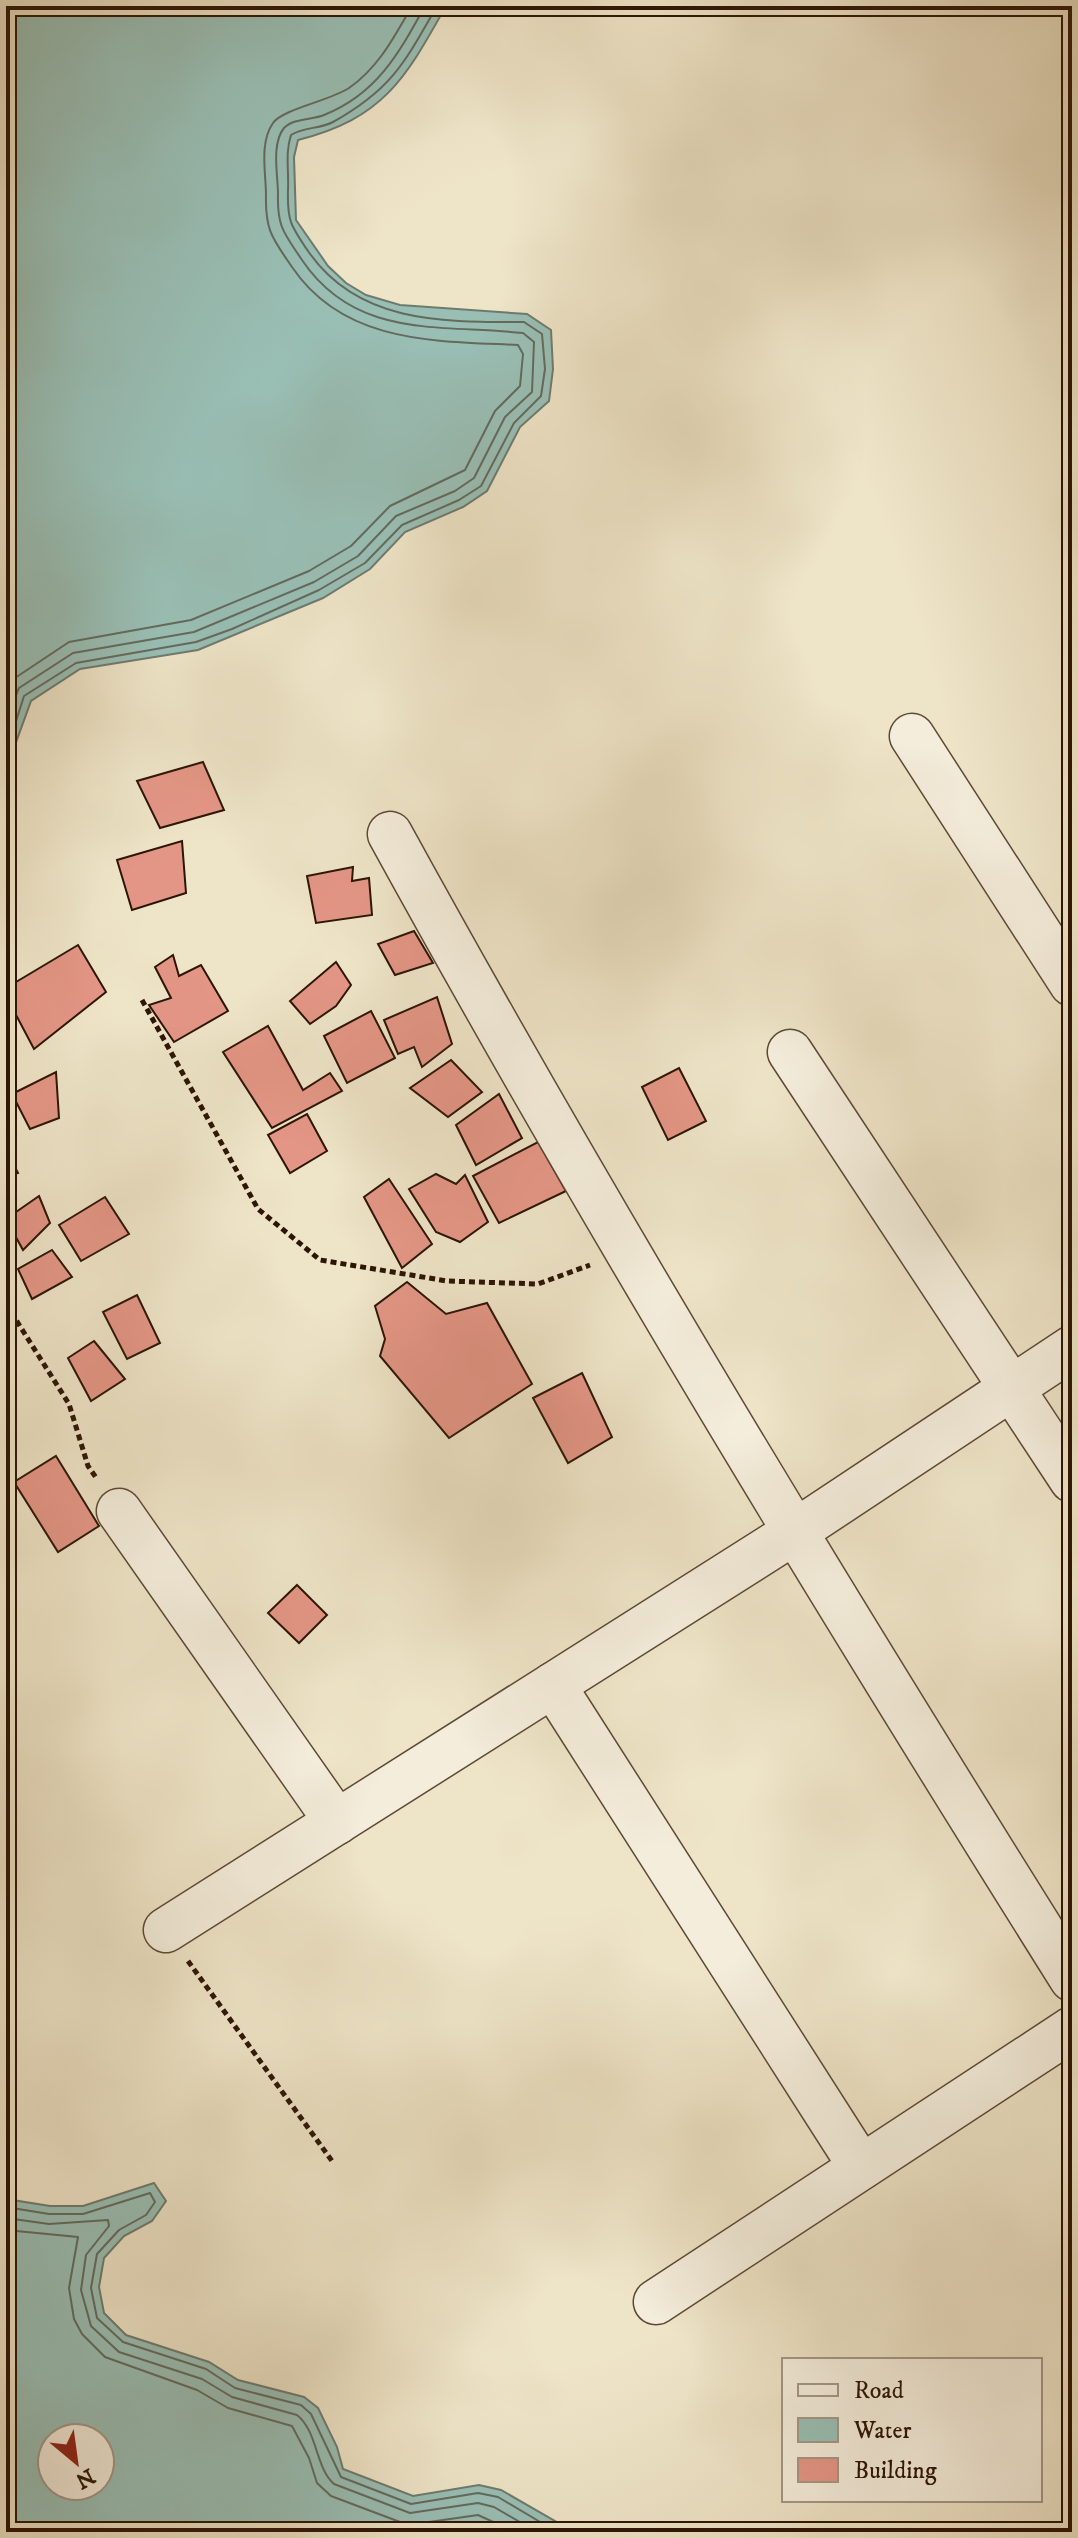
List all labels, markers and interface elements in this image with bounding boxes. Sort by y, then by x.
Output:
legend [782,2358,1042,2502]
text: Road [854,2376,904,2406]
text: Water [853,2416,911,2446]
north arrow [36,2422,116,2502]
text: Building [854,2456,937,2486]
text: N [71,2462,99,2494]

